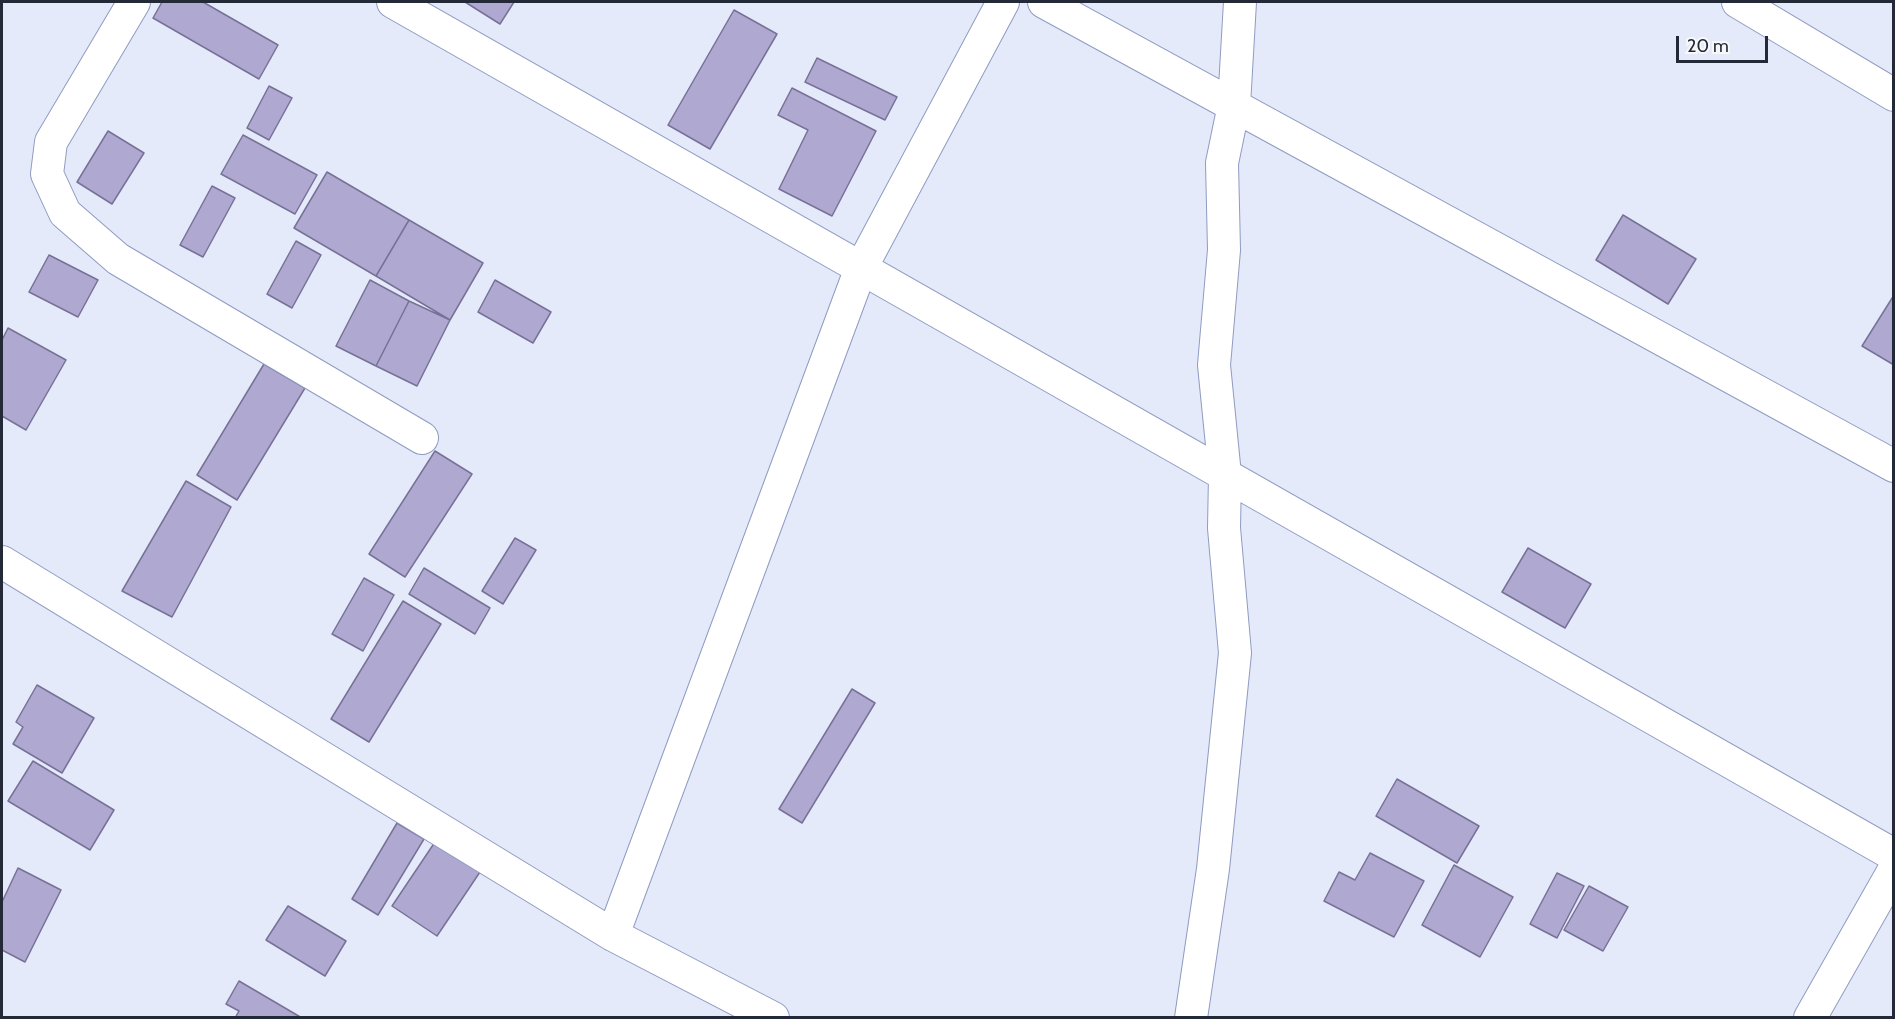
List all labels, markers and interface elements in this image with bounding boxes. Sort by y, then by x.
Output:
scale bar [1679,24,1770,62]
text: 20 m [1687,35,1729,57]

